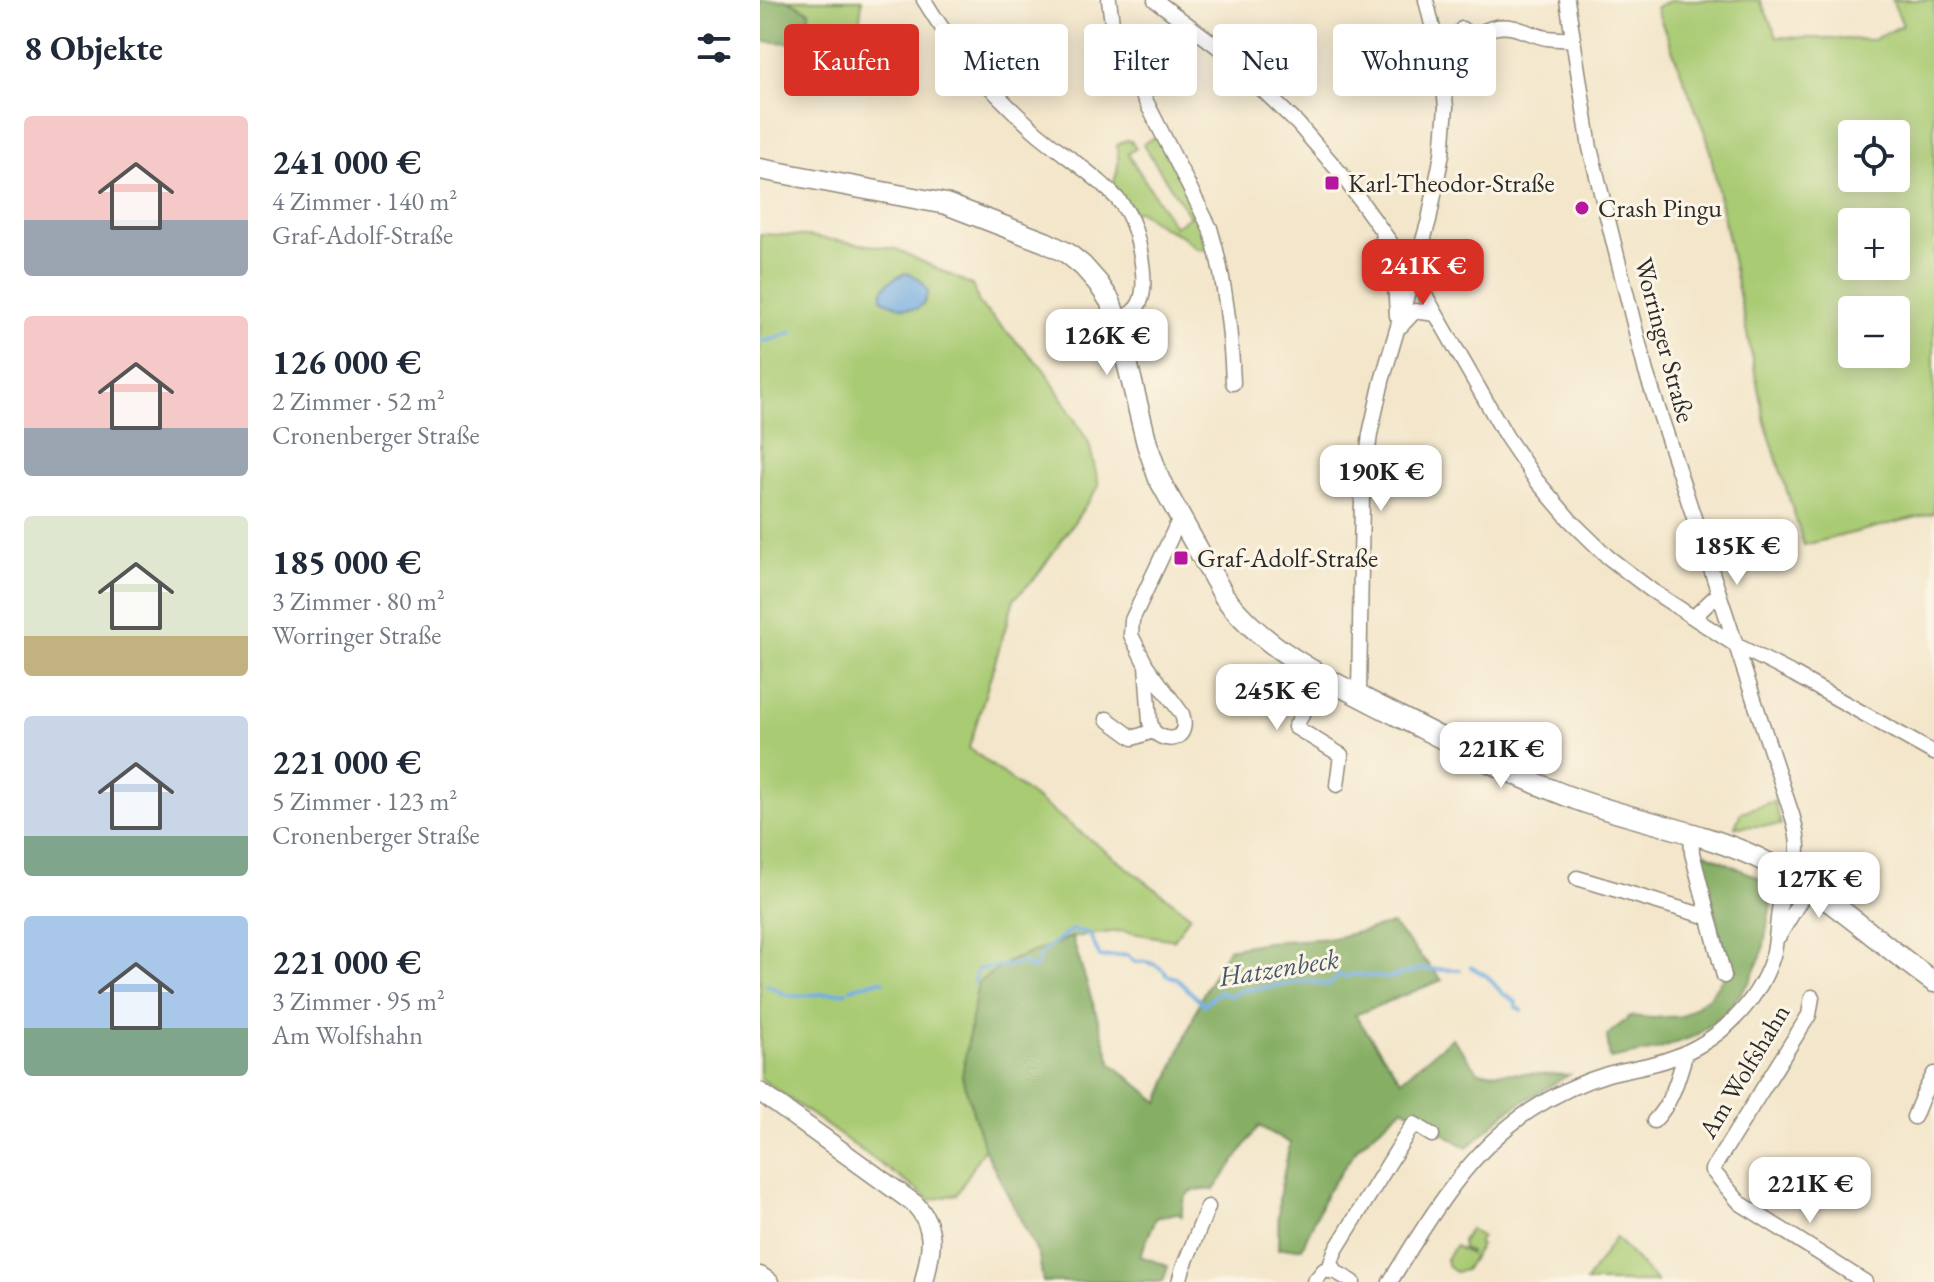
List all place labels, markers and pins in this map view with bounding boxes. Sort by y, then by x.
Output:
place label: Karl-Theodor-Straße [1348,166,1555,200]
marker: Karl-Theodor-Straße [1323,174,1341,192]
place label: Crash Pingu [1598,191,1722,225]
marker: Crash Pingu [1573,199,1591,217]
pin: 241K € [1358,239,1488,307]
pin: 126K € [1042,309,1172,377]
pin: 190K € [1316,445,1446,513]
pin: 185K € [1672,519,1802,587]
place label: Graf-Adolf-Straße [1197,541,1378,575]
marker: Graf-Adolf-Straße [1172,549,1190,567]
pin: 245K € [1212,664,1342,732]
pin: 221K € [1436,722,1566,790]
pin: 127K € [1754,852,1884,920]
pin: 221K € [1745,1157,1875,1225]

